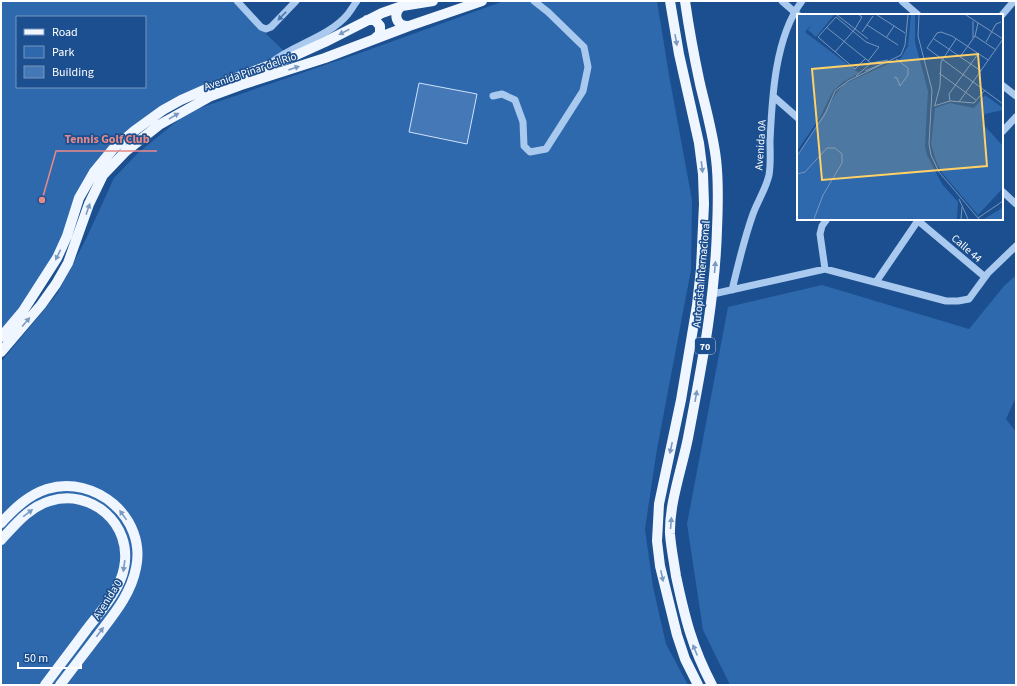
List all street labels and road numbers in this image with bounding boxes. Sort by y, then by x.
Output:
street label: Avenida Pinar del Río [202,49,299,94]
street label: Avenida 0A [751,119,770,171]
street label: Autopista Internacional [689,220,714,328]
street label: Calle 44 [948,231,986,266]
road number: 70 [695,338,715,354]
street label: Avenida 0 [89,576,126,622]

